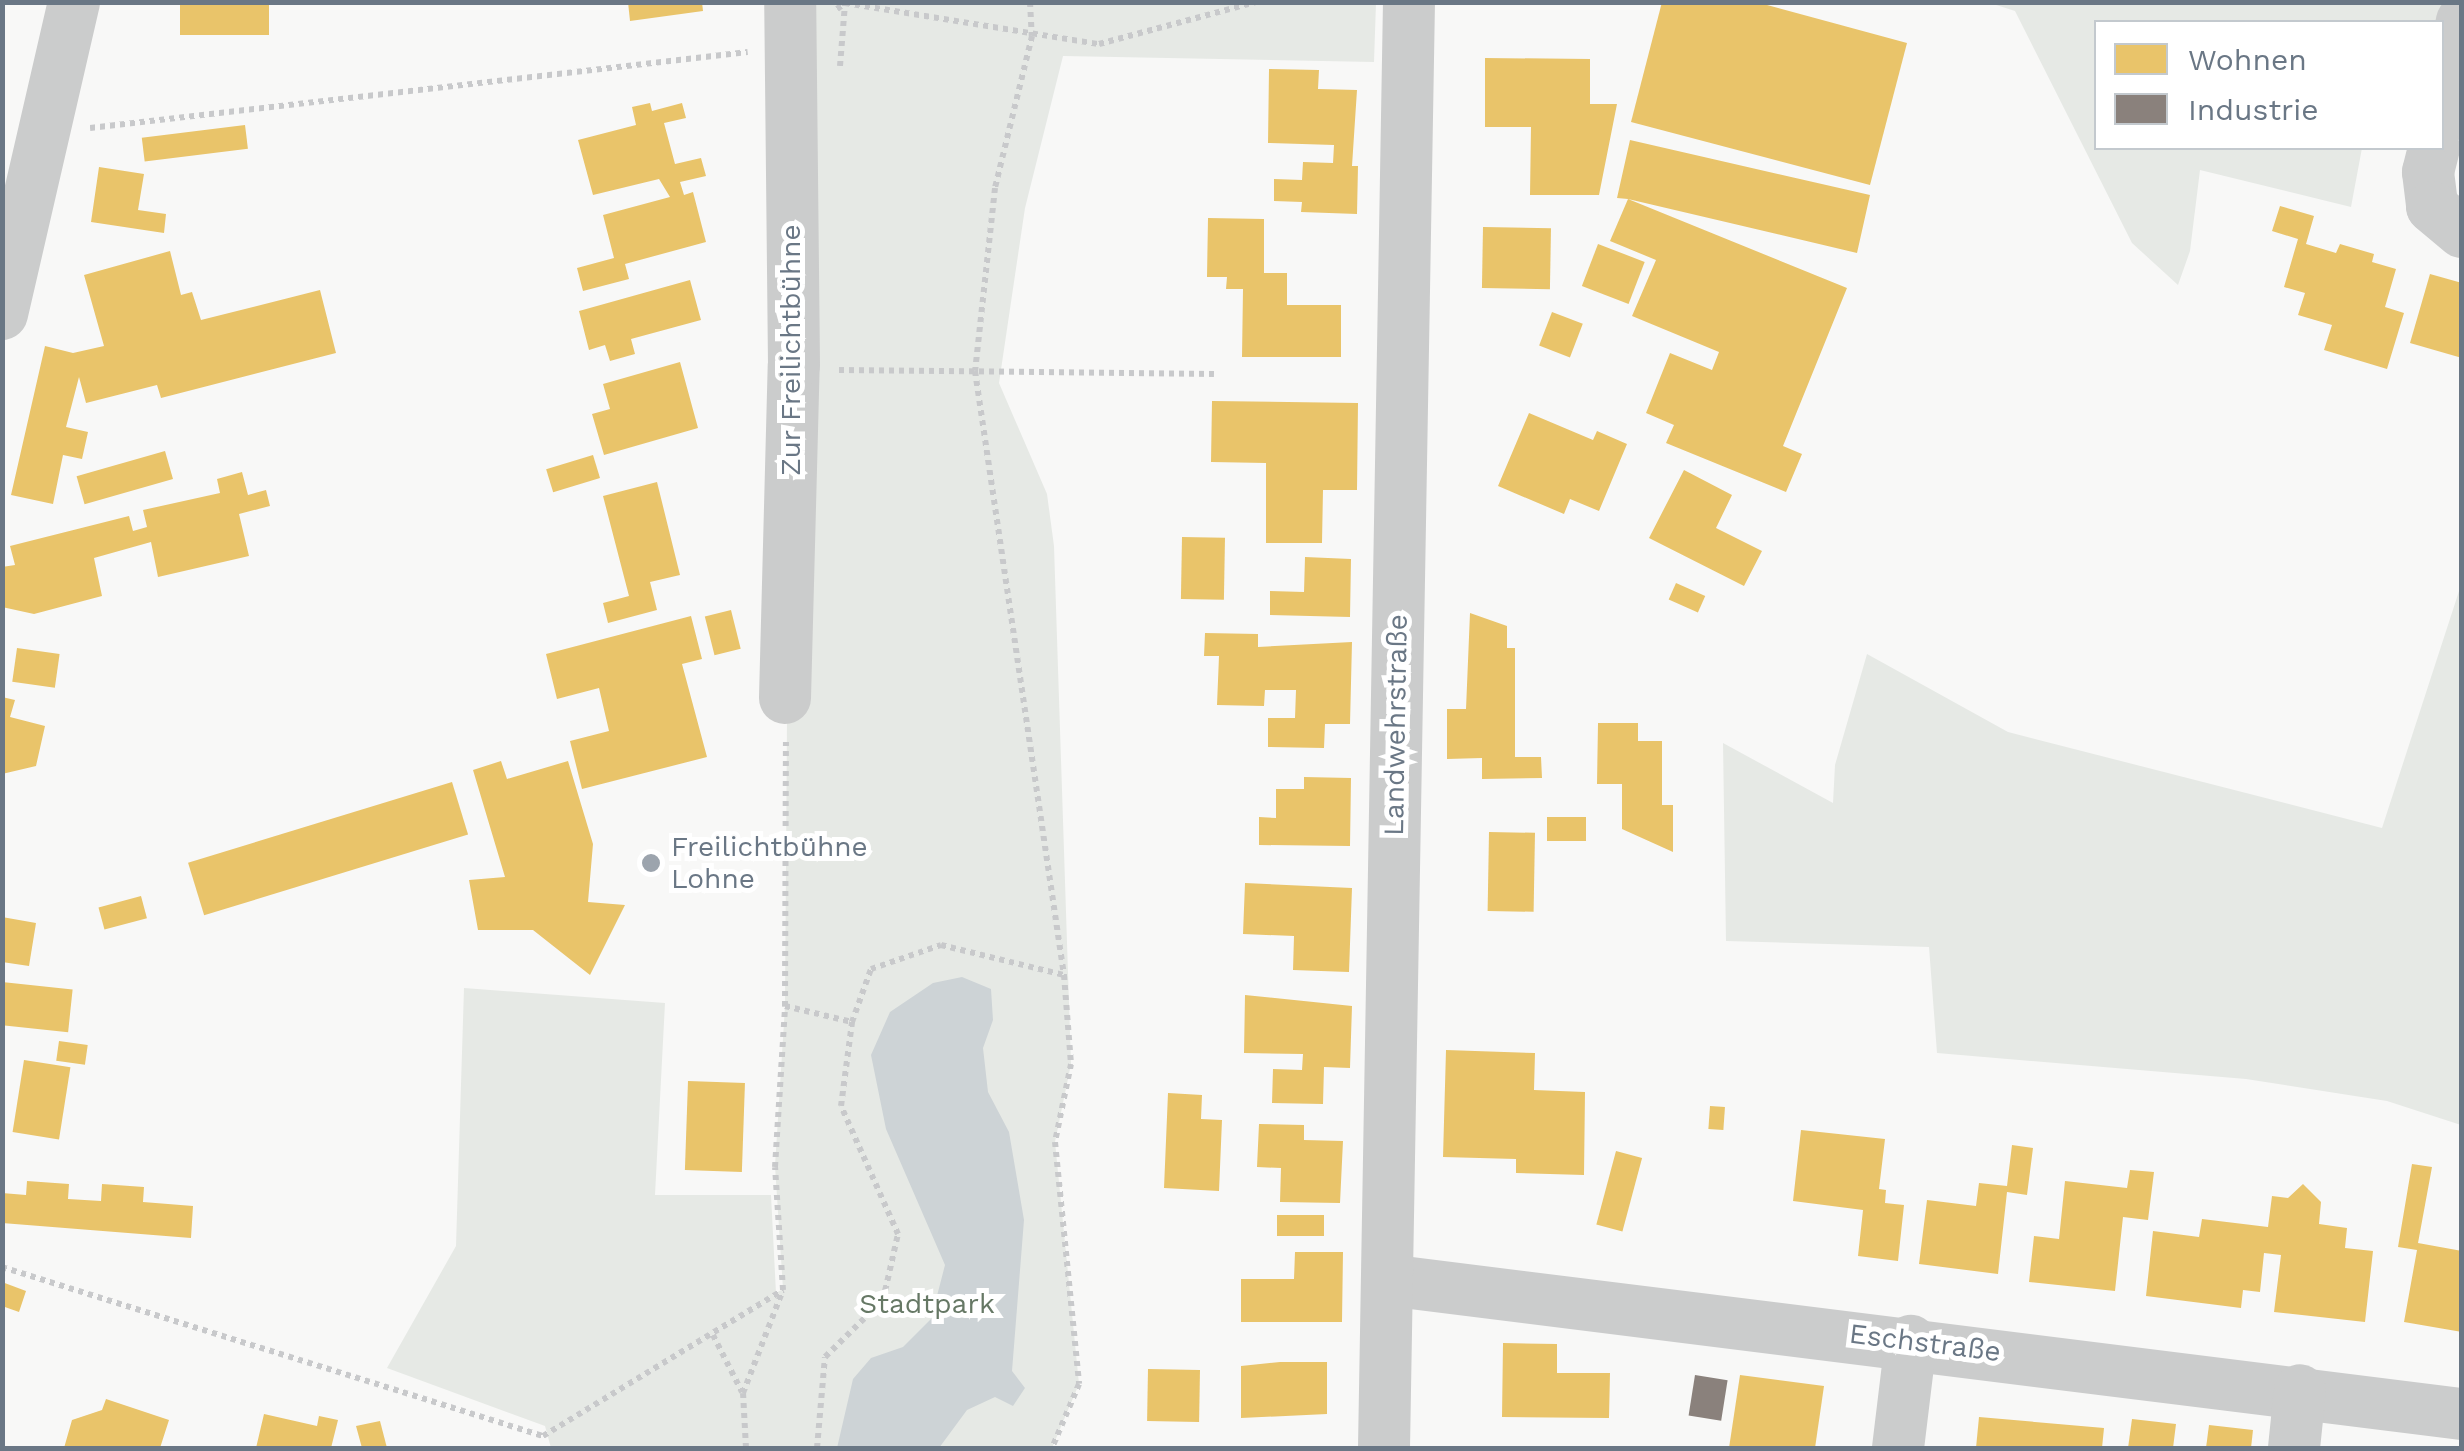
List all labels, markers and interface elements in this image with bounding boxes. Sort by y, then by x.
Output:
legend [2094,20,2444,150]
text: Wohnen [2188,42,2307,77]
text: Industrie [2188,92,2319,127]
street label: Zur Freilichtbühne [774,224,808,476]
street label: Landwehrstraße [1377,614,1415,836]
place label: Freilichtbühne Lohne [671,830,868,896]
marker: Freilichtbühne Lohne [640,852,662,874]
park label: Stadtpark [859,1287,995,1321]
street label: Eschstraße [1847,1317,2003,1369]

